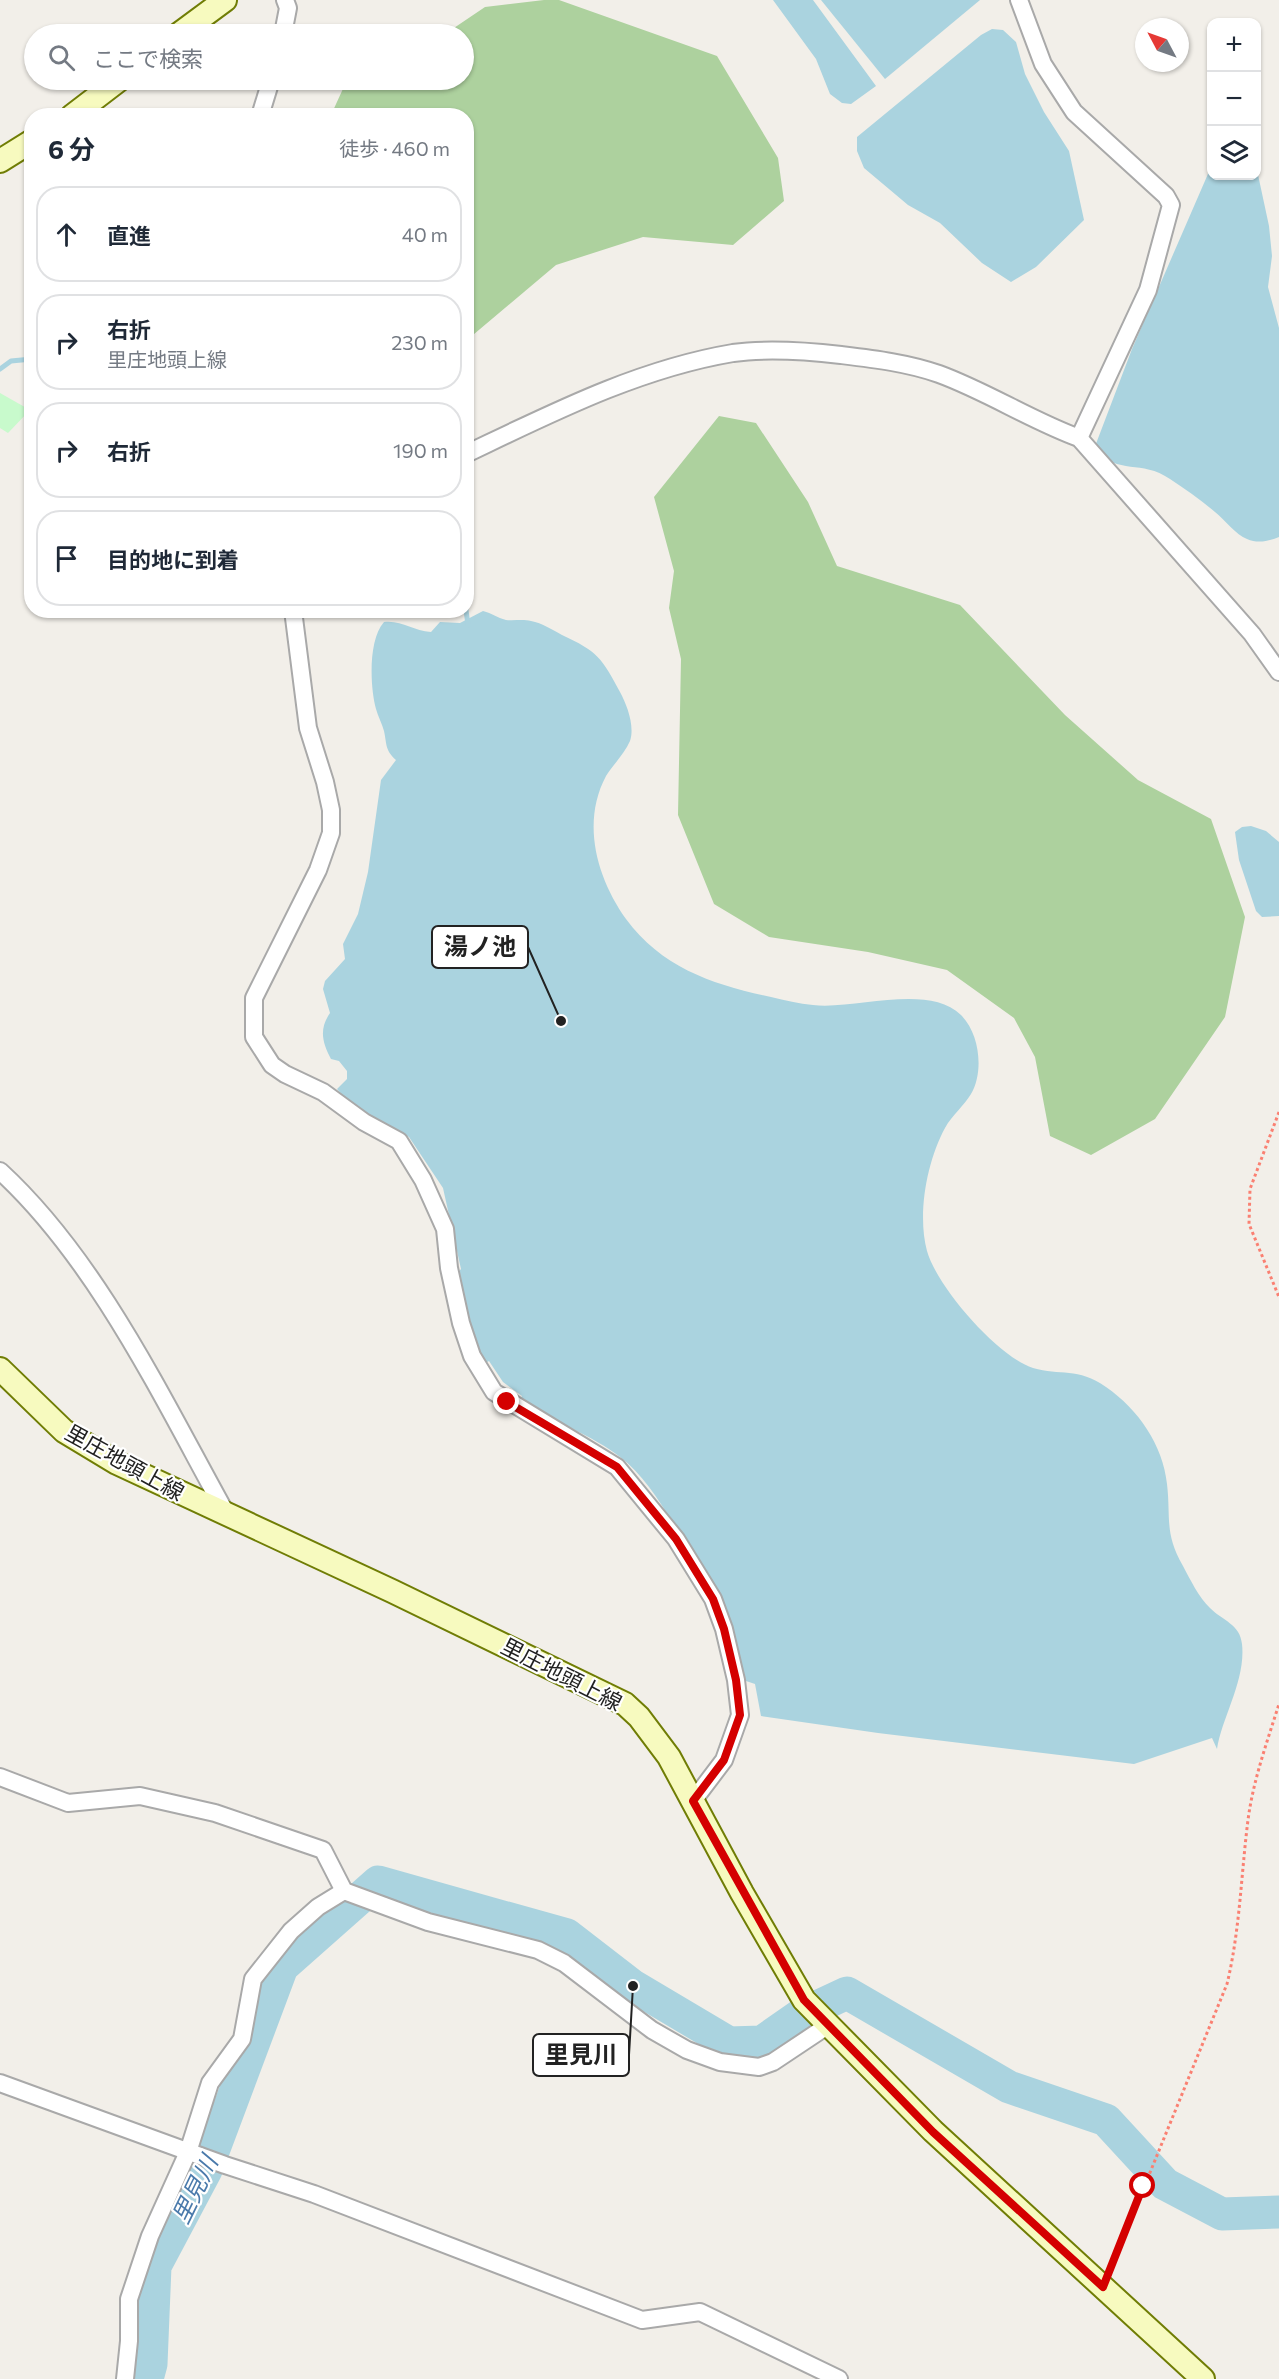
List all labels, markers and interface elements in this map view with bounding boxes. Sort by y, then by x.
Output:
north arrow [1135,18,1189,72]
map controls [1207,18,1261,180]
button: + [1207,18,1261,72]
search box [24,24,474,90]
icon: search [45,41,78,74]
text: ここで検索 [93,45,203,72]
button: − [1207,72,1261,126]
button: layers [1207,126,1261,180]
text: 6 分 [48,133,95,164]
text: 徒歩 · 460 m [339,136,450,160]
icon: ahead [50,218,83,251]
text: 直進 [107,222,151,249]
text: 40 m [402,222,448,246]
text: 右折 [107,316,151,343]
icon: right [50,326,83,359]
text: 230 m [391,330,448,354]
text: 里庄地頭上線 [107,347,227,371]
icon: right [50,434,83,467]
text: 右折 [107,438,151,465]
text: 190 m [393,438,448,462]
icon: arrive [50,542,83,575]
text: 目的地に到着 [107,546,239,573]
callout: 湯ノ池 [432,926,528,968]
text: 湯ノ池 [444,931,516,960]
route end [493,1388,519,1414]
street label: 里庄地頭上線 [61,1418,189,1506]
street label: 里庄地頭上線 [497,1632,627,1716]
callout: 里見川 [533,2034,629,2076]
text: 里見川 [545,2039,617,2068]
water label: 里見川 [165,2148,224,2228]
route start [1129,2172,1155,2198]

